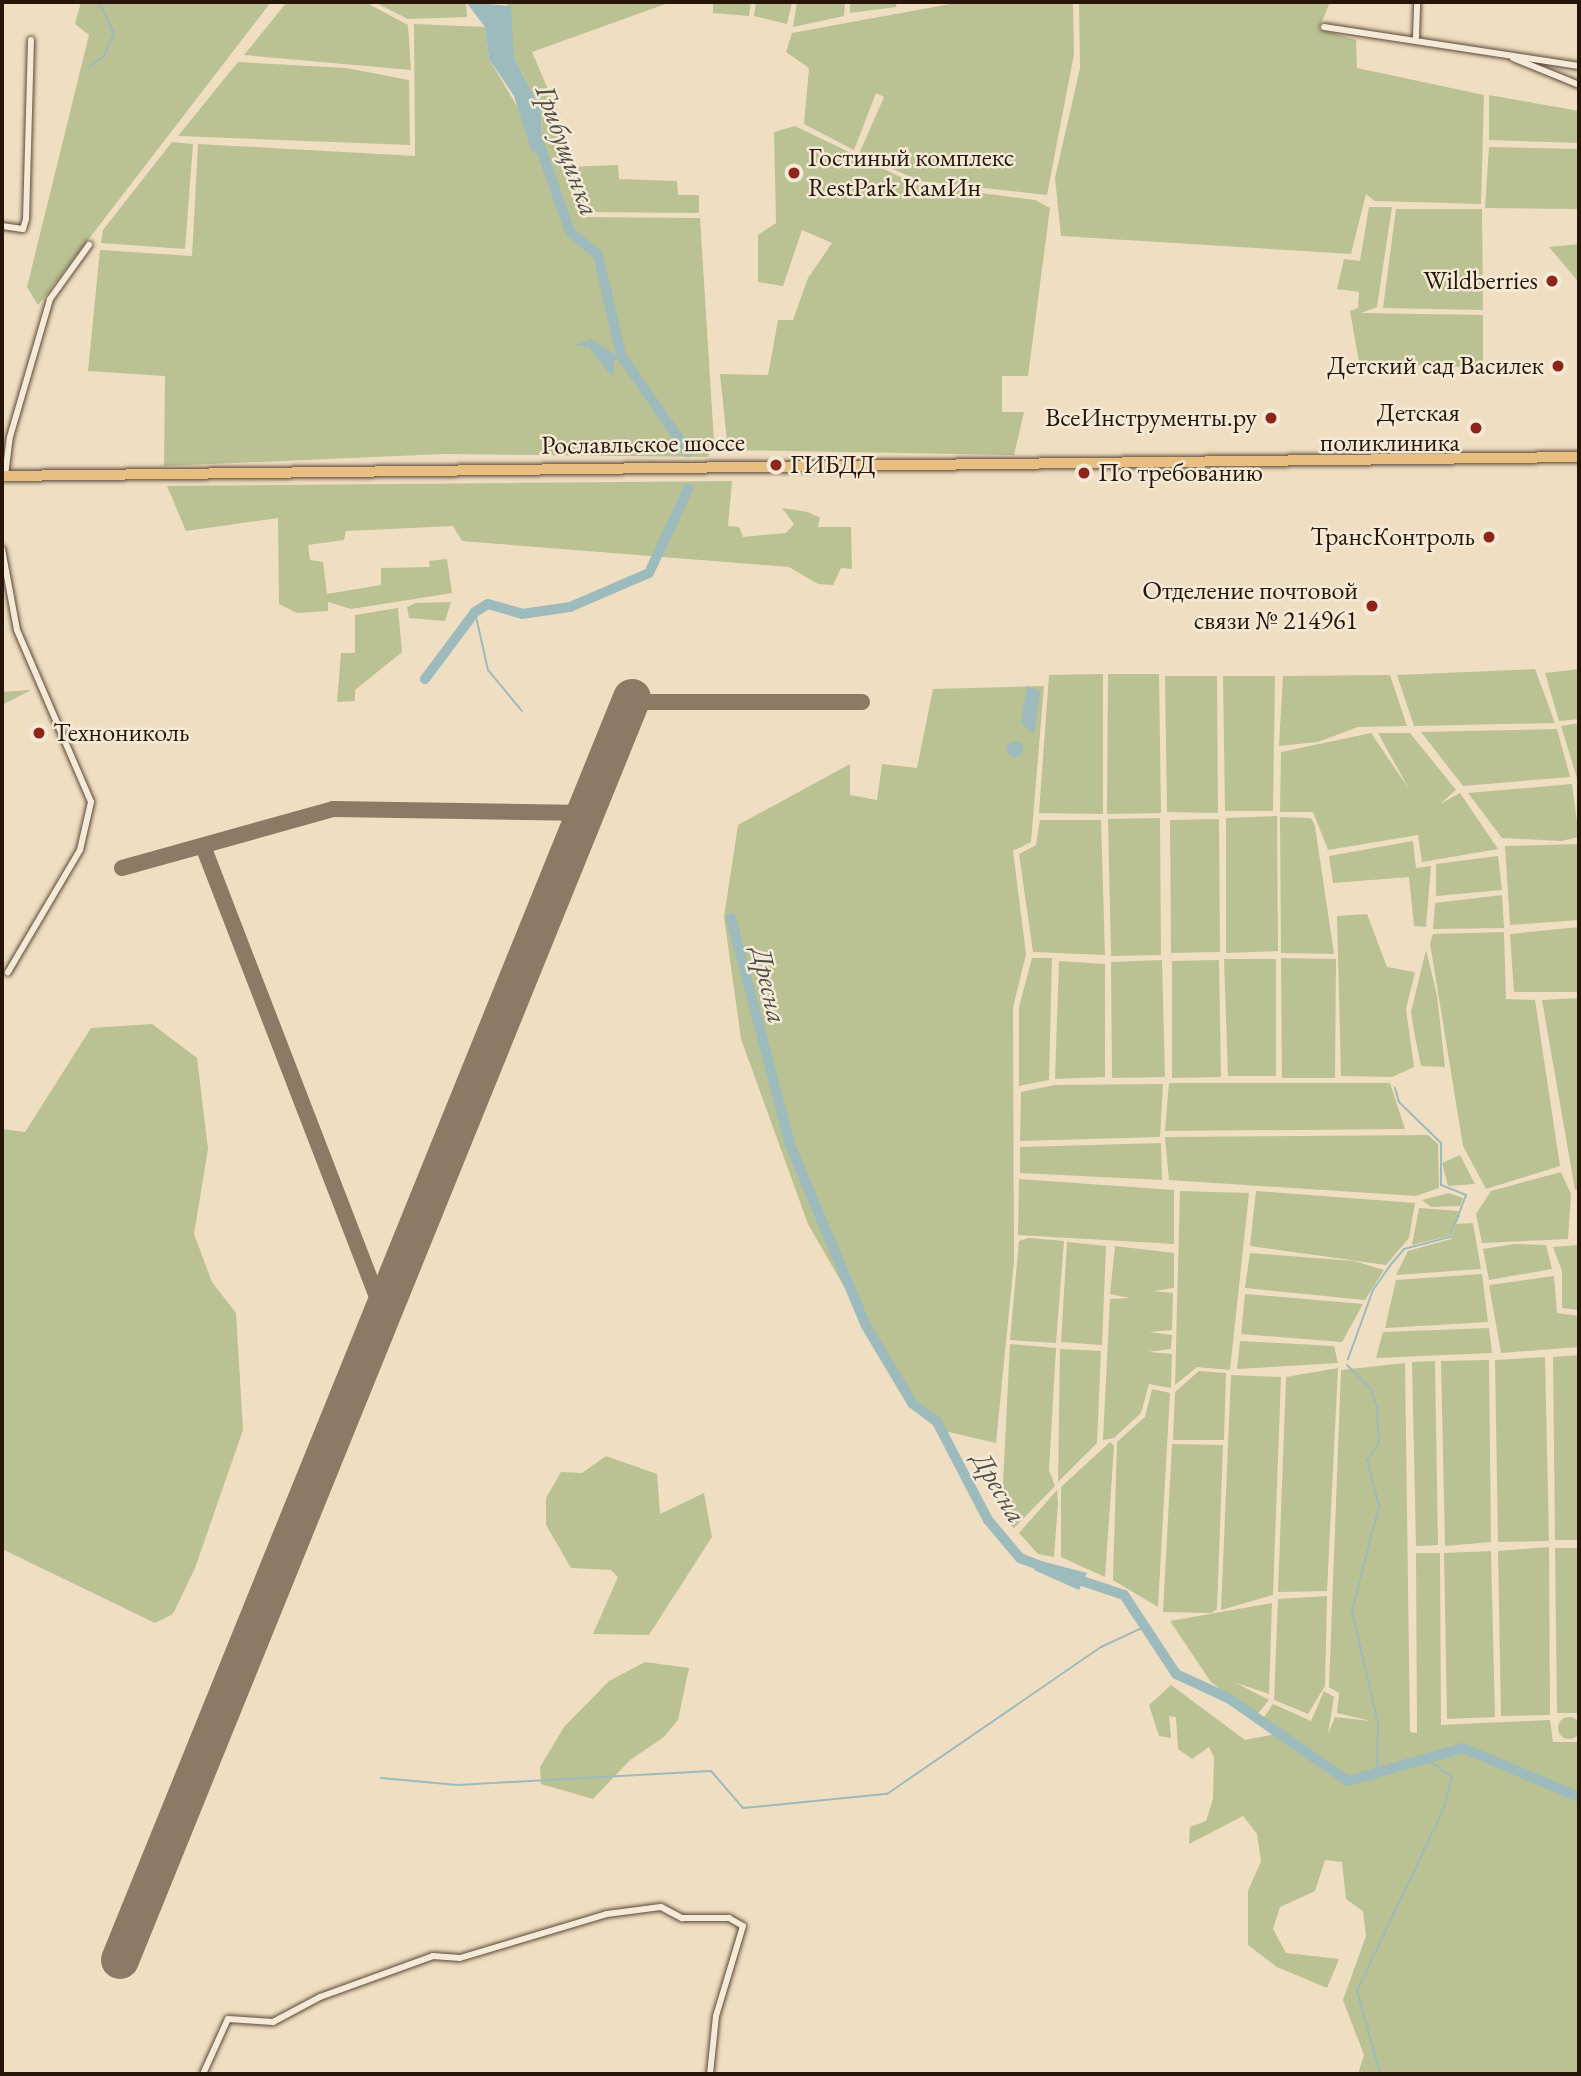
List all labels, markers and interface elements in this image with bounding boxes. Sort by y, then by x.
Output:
water label: Грибущинка [529,80,607,220]
place label: Гостиный комплекс RestPark КамИн [808,142,1014,204]
marker: Гостиный комплекс RestPark КамИн [786,165,802,181]
place label: Wildberries [1423,265,1538,297]
marker: Wildberries [1544,273,1560,289]
place label: Детский сад Василек [1327,350,1544,382]
marker: Детский сад Василек [1550,358,1566,374]
place label: Детская поликлиника [1320,397,1460,458]
place label: ВсеИнструменты.ру [1045,402,1257,434]
marker: ВсеИнструменты.ру [1263,410,1279,426]
marker: Детская поликлиника [1466,418,1486,438]
street label: Рославльское шоссе [541,427,745,461]
place label: ГИБДД [790,449,876,481]
marker: ГИБДД [768,457,784,473]
place label: По требованию [1098,457,1263,489]
marker: По требованию [1076,465,1092,481]
place label: ТрансКонтроль [1310,521,1475,553]
marker: ТрансКонтроль [1481,529,1497,545]
place label: Отделение почтовой связи № 214961 [1142,575,1358,636]
marker: Отделение почтовой связи № 214961 [1364,598,1380,614]
place label: Технониколь [53,717,189,749]
marker: Технониколь [31,725,47,741]
water label: Дресна [745,944,795,1026]
water label: Дресна [966,1445,1034,1529]

